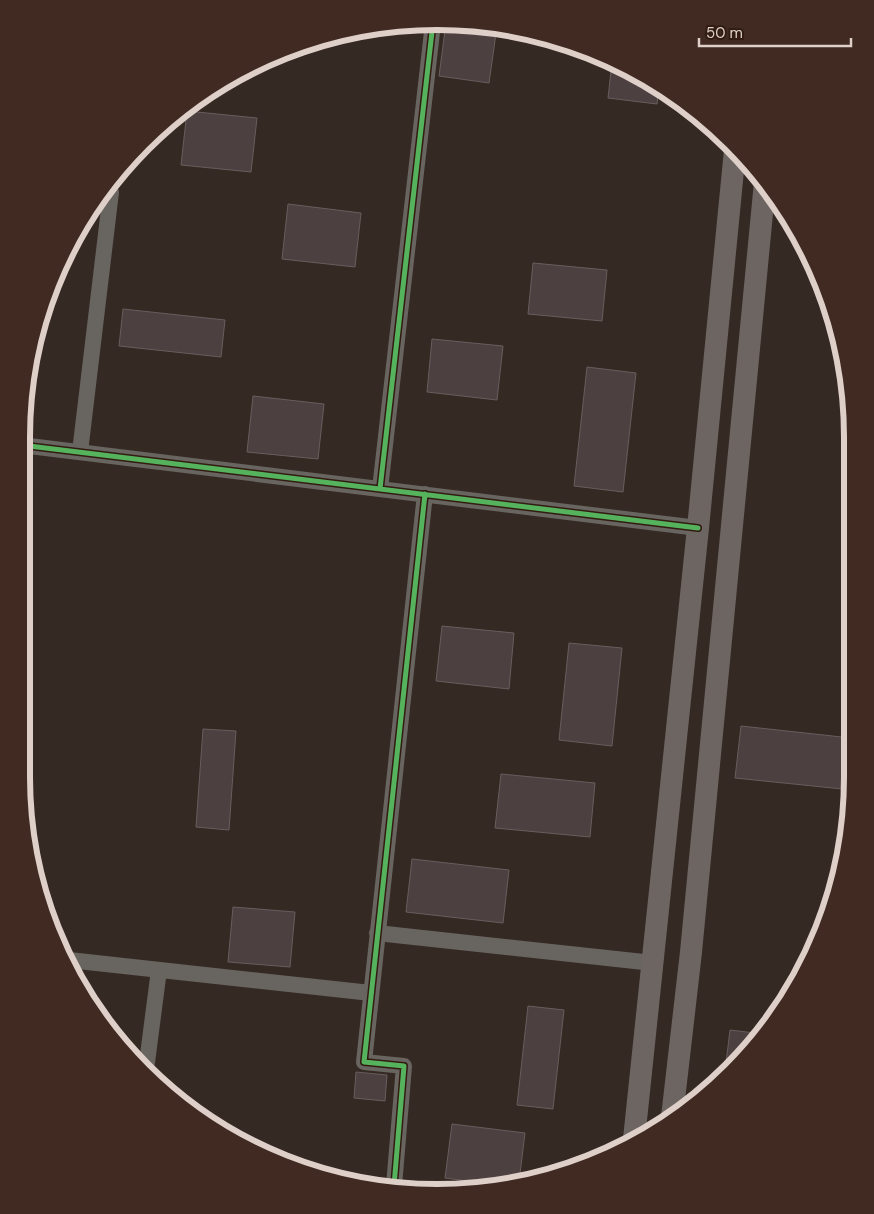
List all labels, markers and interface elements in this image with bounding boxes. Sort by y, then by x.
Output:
scale bar [699,15,852,47]
text: 50 m [706,23,743,43]

